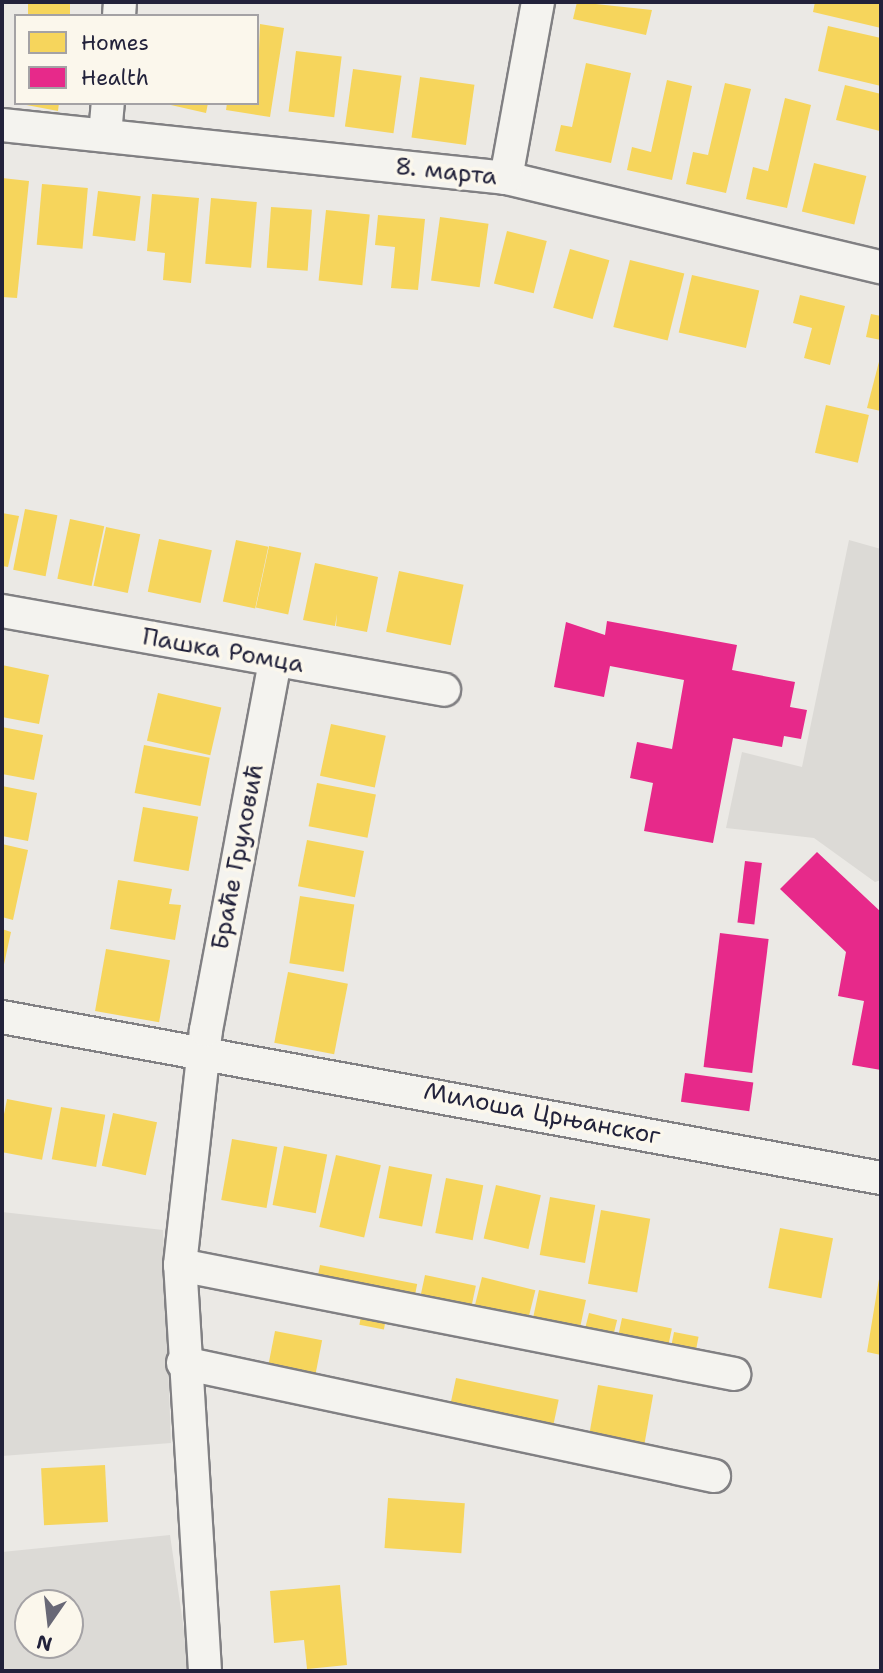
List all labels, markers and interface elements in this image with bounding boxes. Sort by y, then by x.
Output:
legend [14,14,259,105]
text: Homes [81,29,149,57]
text: Health [81,64,149,92]
street label: 8. марта [394,152,498,192]
street label: Пашка Ромца [140,623,306,679]
street label: Браће Груловић [206,762,270,952]
street label: Милоша Црњанског [421,1077,663,1151]
north arrow [14,1589,84,1659]
text: N [34,1629,55,1657]

